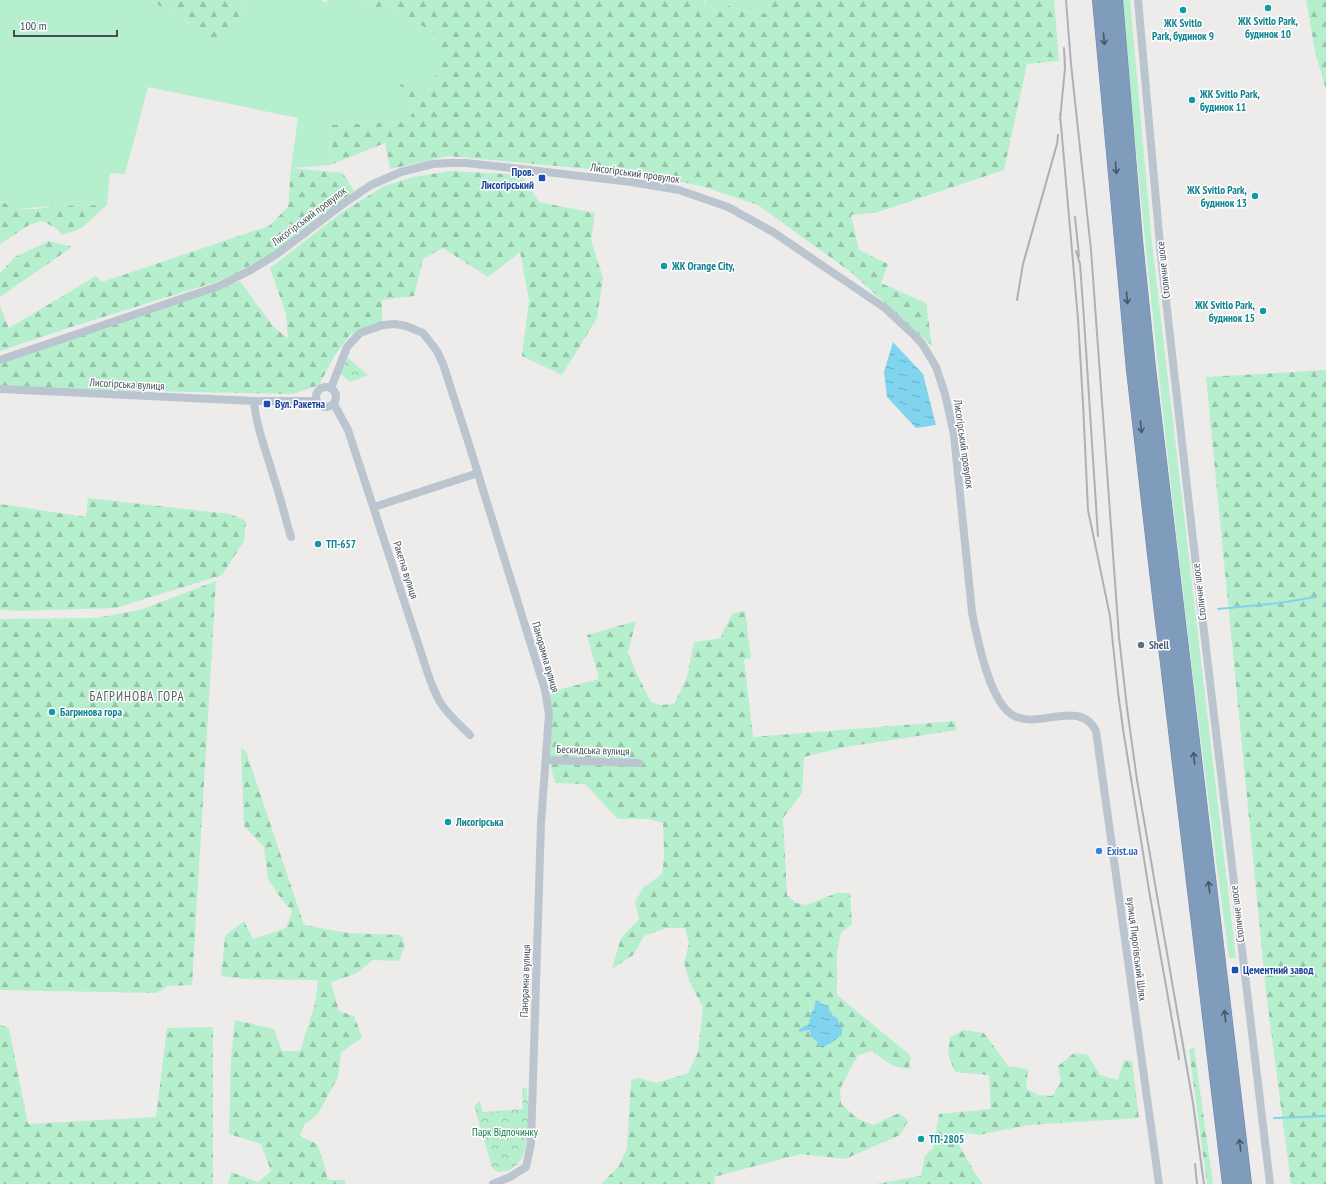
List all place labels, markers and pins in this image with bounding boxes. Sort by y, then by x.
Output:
marker: ЖК Svitlo Park, будинок 10 [1263,3,1273,13]
marker: ЖК Svitlo Park, будинок 9 [1178,5,1188,15]
place label: ЖК Svitlo Park, будинок 10 [1237,14,1298,41]
place label: ЖК Svitlo Park, будинок 9 [1152,16,1214,43]
place label: ЖК Svitlo Park, будинок 11 [1199,87,1260,114]
marker: ЖК Svitlo Park, будинок 11 [1187,95,1197,105]
place label: Пров. Лисогірський [480,165,534,192]
marker: Пров. Лисогірський [537,173,547,183]
place label: ЖК Svitlo Park, будинок 13 [1186,183,1247,210]
marker: ЖК Svitlo Park, будинок 13 [1250,191,1260,201]
place label: ЖК Orange City, [671,259,735,273]
marker: ЖК Orange City, [659,261,669,271]
place label: ЖК Svitlo Park, будинок 15 [1194,298,1255,325]
marker: ЖК Svitlo Park, будинок 15 [1258,306,1268,316]
place label: Вул. Ракетна [275,397,326,411]
marker: Вул. Ракетна [262,399,272,409]
place label: ТП-657 [326,537,356,551]
marker: ТП-657 [313,539,323,549]
place label: Shell [1149,638,1169,652]
marker: Shell [1136,640,1146,650]
place label: Багринова гора [60,705,122,719]
marker: Багринова гора [47,707,57,717]
place label: Лисогірська [455,815,504,829]
marker: Лисогірська [443,817,453,827]
place label: Exist.ua [1107,844,1138,858]
marker: Exist.ua [1094,846,1104,856]
place label: Цементний завод [1243,963,1314,977]
marker: Цементний завод [1230,965,1240,975]
place label: ТП-2805 [929,1132,964,1146]
marker: ТП-2805 [916,1134,926,1144]

